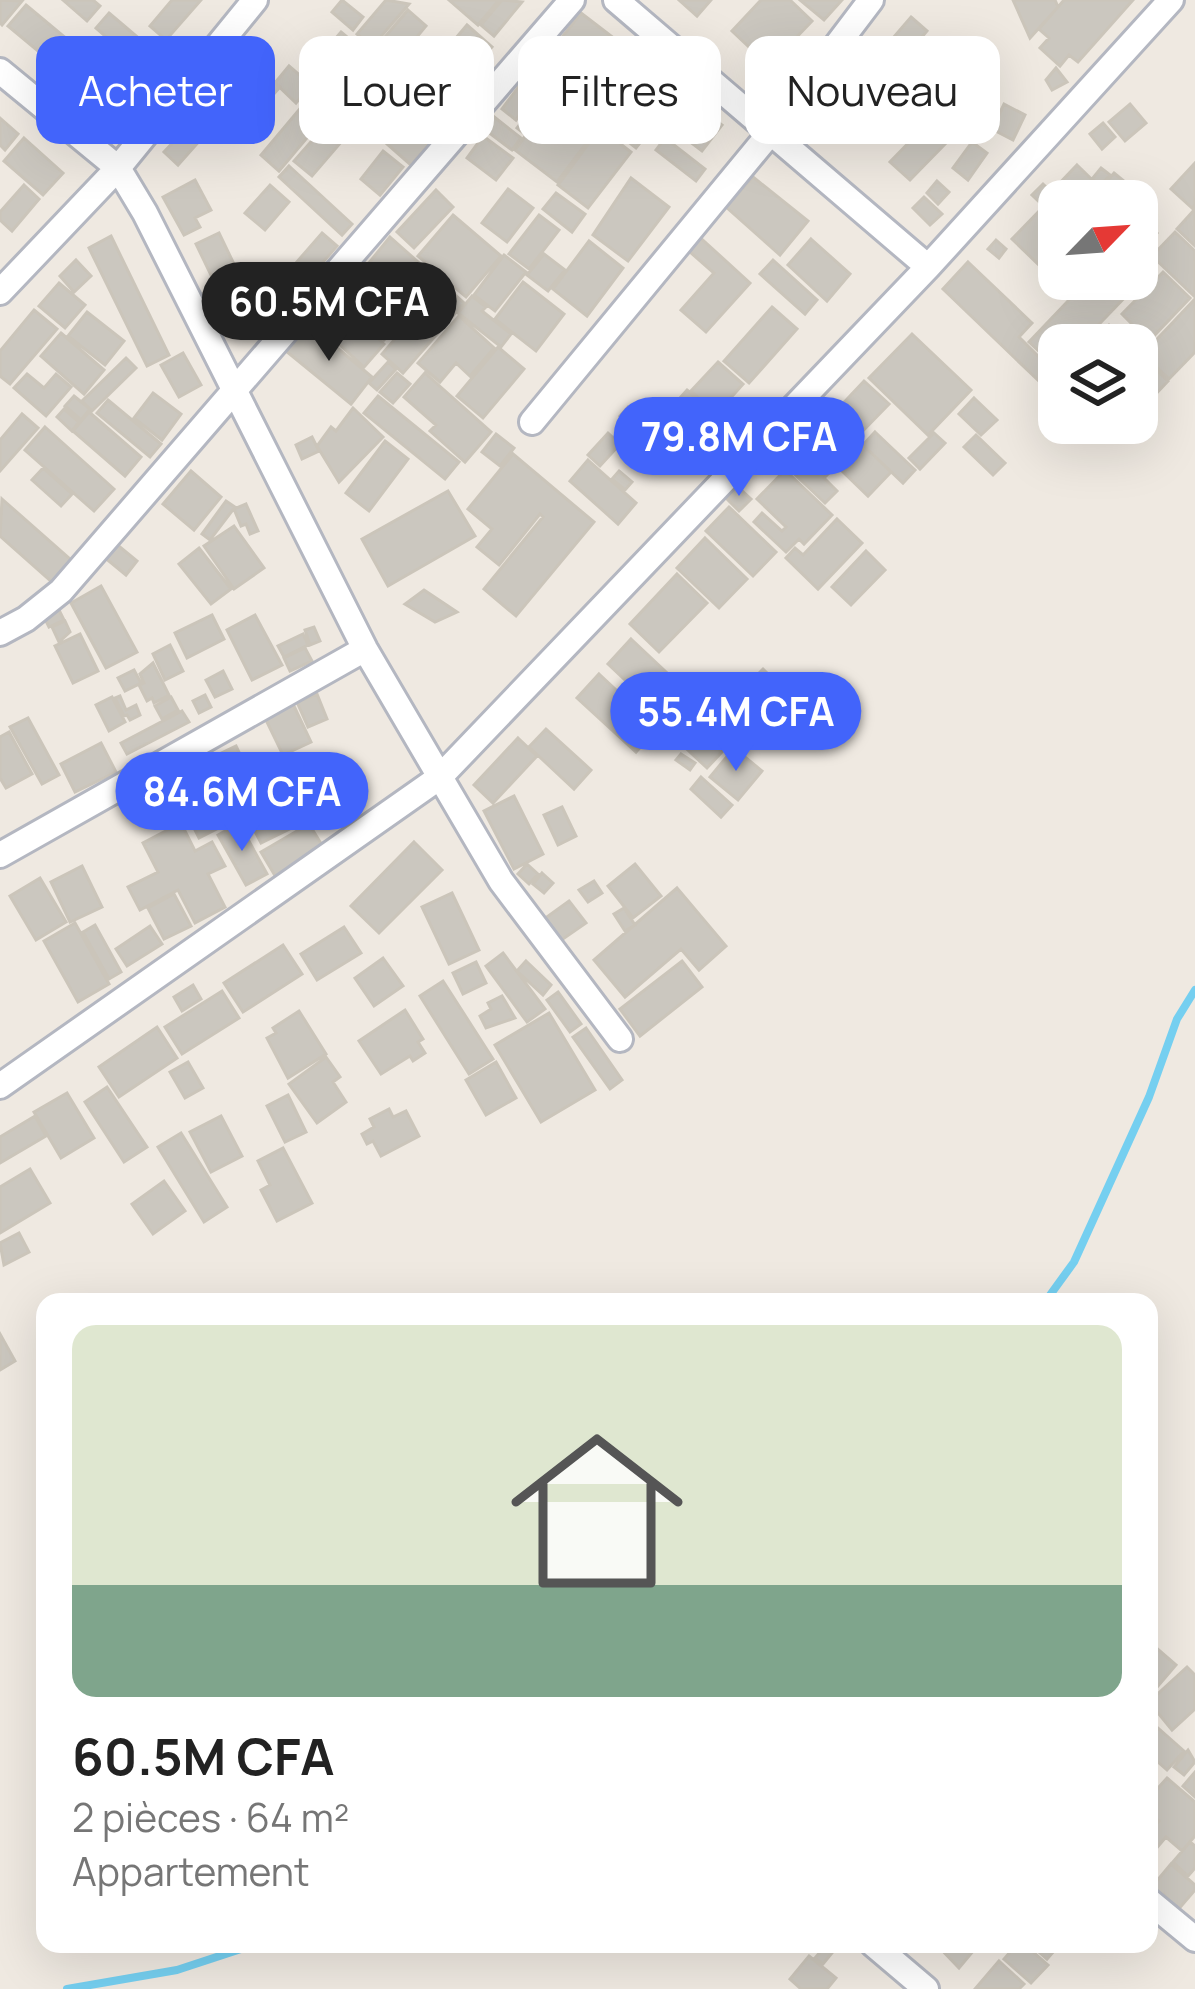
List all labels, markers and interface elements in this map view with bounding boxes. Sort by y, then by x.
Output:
chip: Acheter [36,36,275,144]
chip: Louer [299,36,494,144]
chip: Filtres [518,36,721,144]
chip: Nouveau [745,36,1000,144]
north arrow [1038,180,1158,300]
map controls [1038,180,1158,444]
pin: 60.5M CFA [192,262,466,364]
text: 60.5M CFA [229,274,429,328]
button: layers [1038,324,1158,444]
pin: 79.8M CFA [602,397,876,499]
text: 79.8M CFA [641,409,837,463]
pin: 55.4M CFA [599,672,873,774]
text: 55.4M CFA [637,684,835,738]
pin: 84.6M CFA [105,752,379,854]
text: 84.6M CFA [142,764,342,818]
icon: home [489,1403,705,1619]
text: 60.5M CFA [72,1721,334,1790]
text: 2 pièces · 64 m² [72,1790,349,1844]
text: Appartement [72,1844,310,1898]

